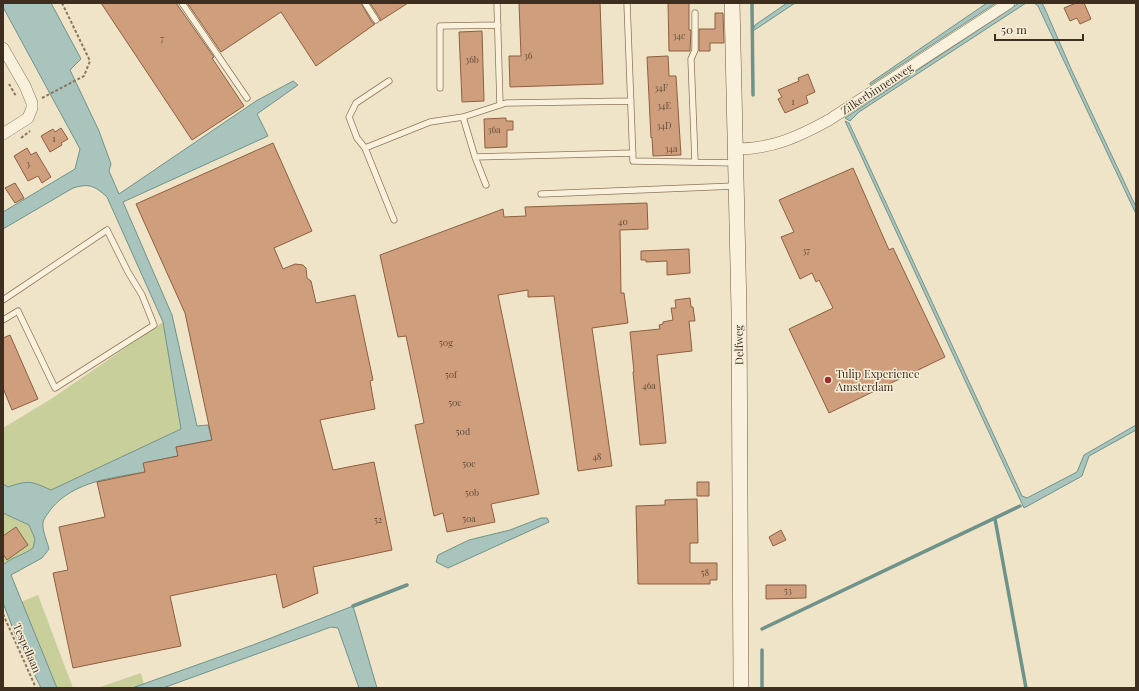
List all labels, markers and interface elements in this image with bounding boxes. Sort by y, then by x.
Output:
scale bar [995,16,1083,42]
text: 50 m [1001,21,1027,37]
house number: 34c [673,29,686,41]
house number: 7 [160,32,164,44]
house number: 36 [524,49,533,61]
house number: 36b [465,53,479,65]
street label: Zilkerbinnenweg [838,60,916,118]
house number: 34F [654,81,668,93]
house number: 1 [791,95,795,107]
house number: 34E [657,99,672,111]
house number: 34D [656,119,672,131]
house number: 36a [487,123,501,135]
house number: 1 [52,132,56,144]
house number: 34a [665,142,678,154]
house number: 3 [26,157,30,169]
house number: 40 [618,215,628,227]
house number: 37 [802,244,810,256]
street label: Delfweg [731,325,746,365]
house number: 50g [439,336,453,348]
place label: Tulip Experience Amsterdam [835,366,920,394]
house number: 50f [445,368,458,380]
marker: Tulip Experience Amsterdam [823,375,833,385]
house number: 46a [642,379,656,391]
house number: 50e [448,396,462,408]
house number: 50d [456,425,471,437]
house number: 48 [592,450,602,462]
house number: 50c [462,457,476,469]
house number: 50b [465,486,479,498]
house number: 50a [462,512,476,524]
house number: 52 [374,513,382,525]
house number: 58 [701,566,710,578]
house number: 53 [784,584,792,596]
street label: Tespellaan [10,621,45,675]

